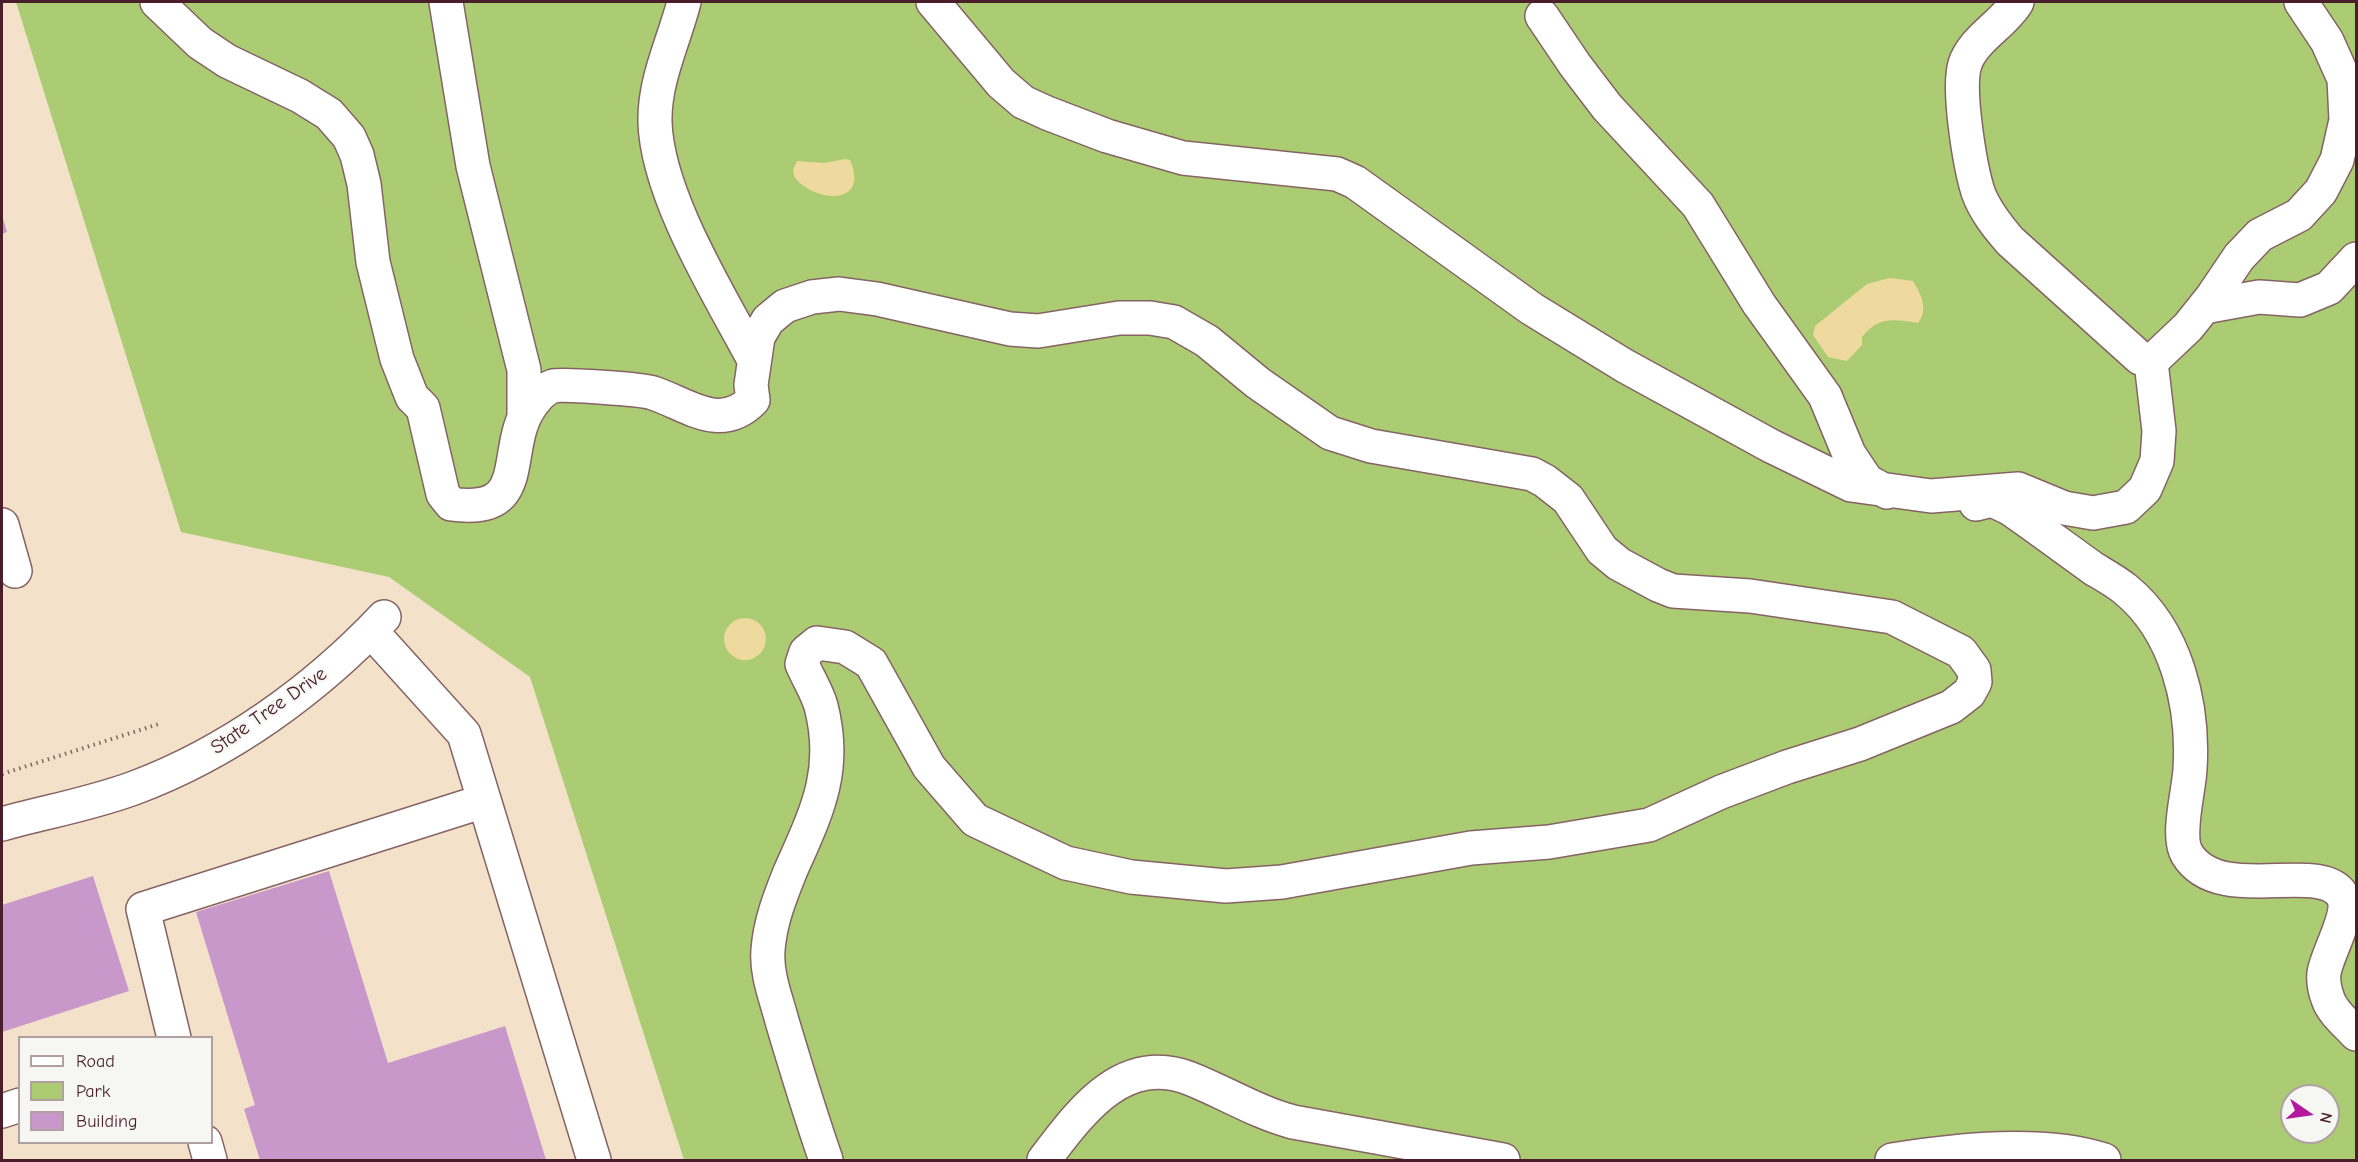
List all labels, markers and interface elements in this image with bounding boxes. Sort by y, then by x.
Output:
street label: State Tree Drive [206,662,332,760]
legend [18,1036,213,1144]
text: Road [76,1051,115,1072]
text: Park [76,1081,110,1102]
north arrow [2280,1084,2340,1144]
text: N [2316,1110,2336,1125]
text: Building [76,1111,138,1132]

